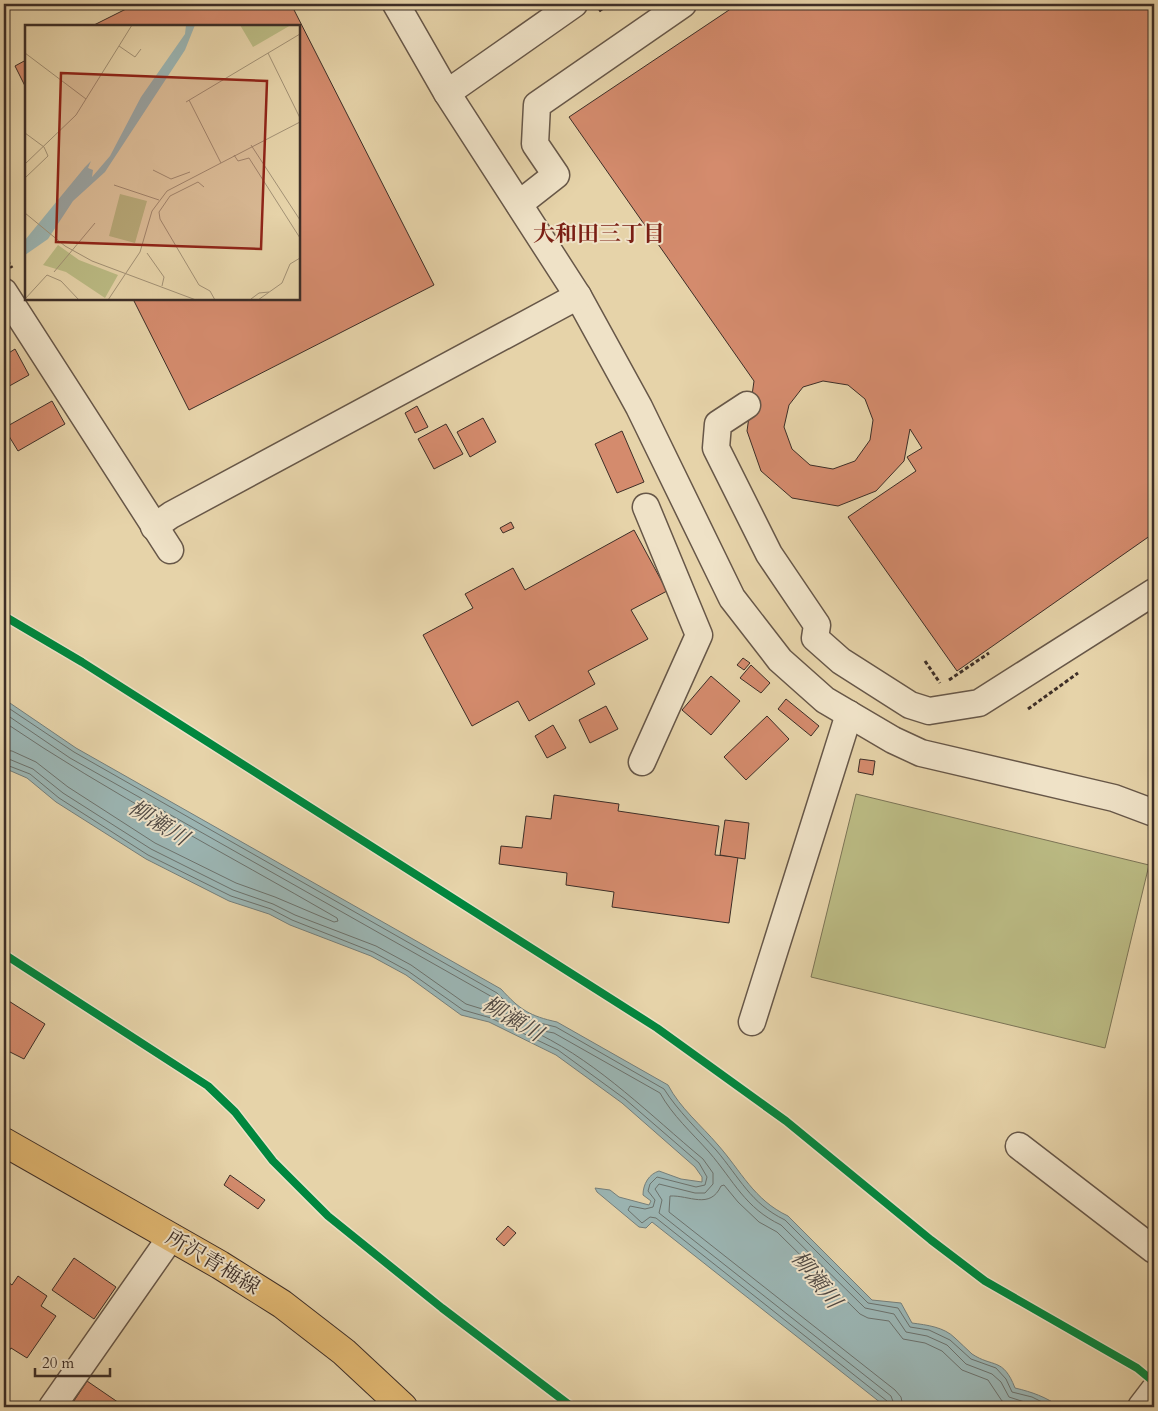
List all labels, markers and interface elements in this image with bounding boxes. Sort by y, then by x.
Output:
inset map [25,25,300,300]
district label: 大和田三丁目 [533,219,665,249]
water label: 柳瀬川 [123,793,196,854]
water label: 柳瀬川 [476,989,550,1050]
street label: 所沢青梅線 [160,1223,265,1302]
water label: 柳瀬川 [784,1244,850,1316]
scale bar [35,1346,110,1378]
text: 20 m [42,1353,74,1373]

